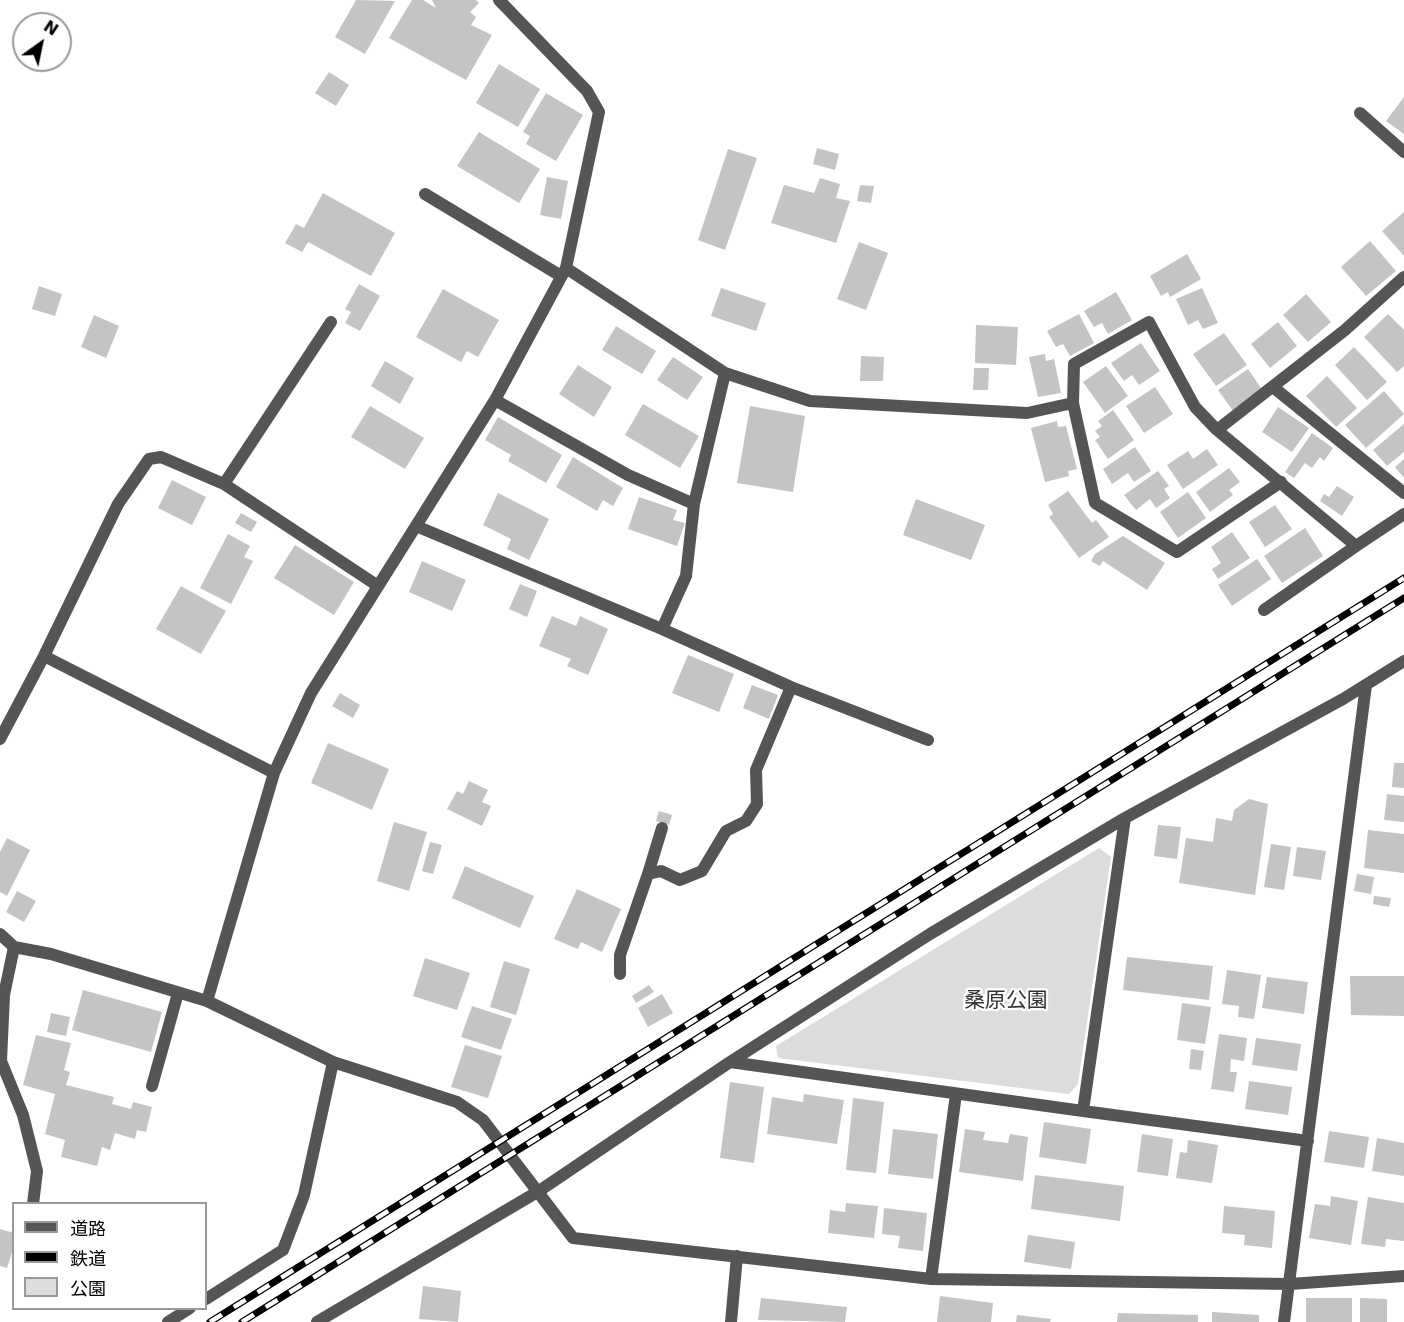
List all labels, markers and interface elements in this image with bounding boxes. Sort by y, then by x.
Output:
north arrow [12,12,72,72]
text: N [40,17,62,40]
park label: 桑原公園 [964,989,1048,1015]
legend [12,1202,207,1310]
text: 道路 [70,1218,106,1239]
text: 鉄道 [70,1248,106,1269]
text: 公園 [70,1278,106,1299]

